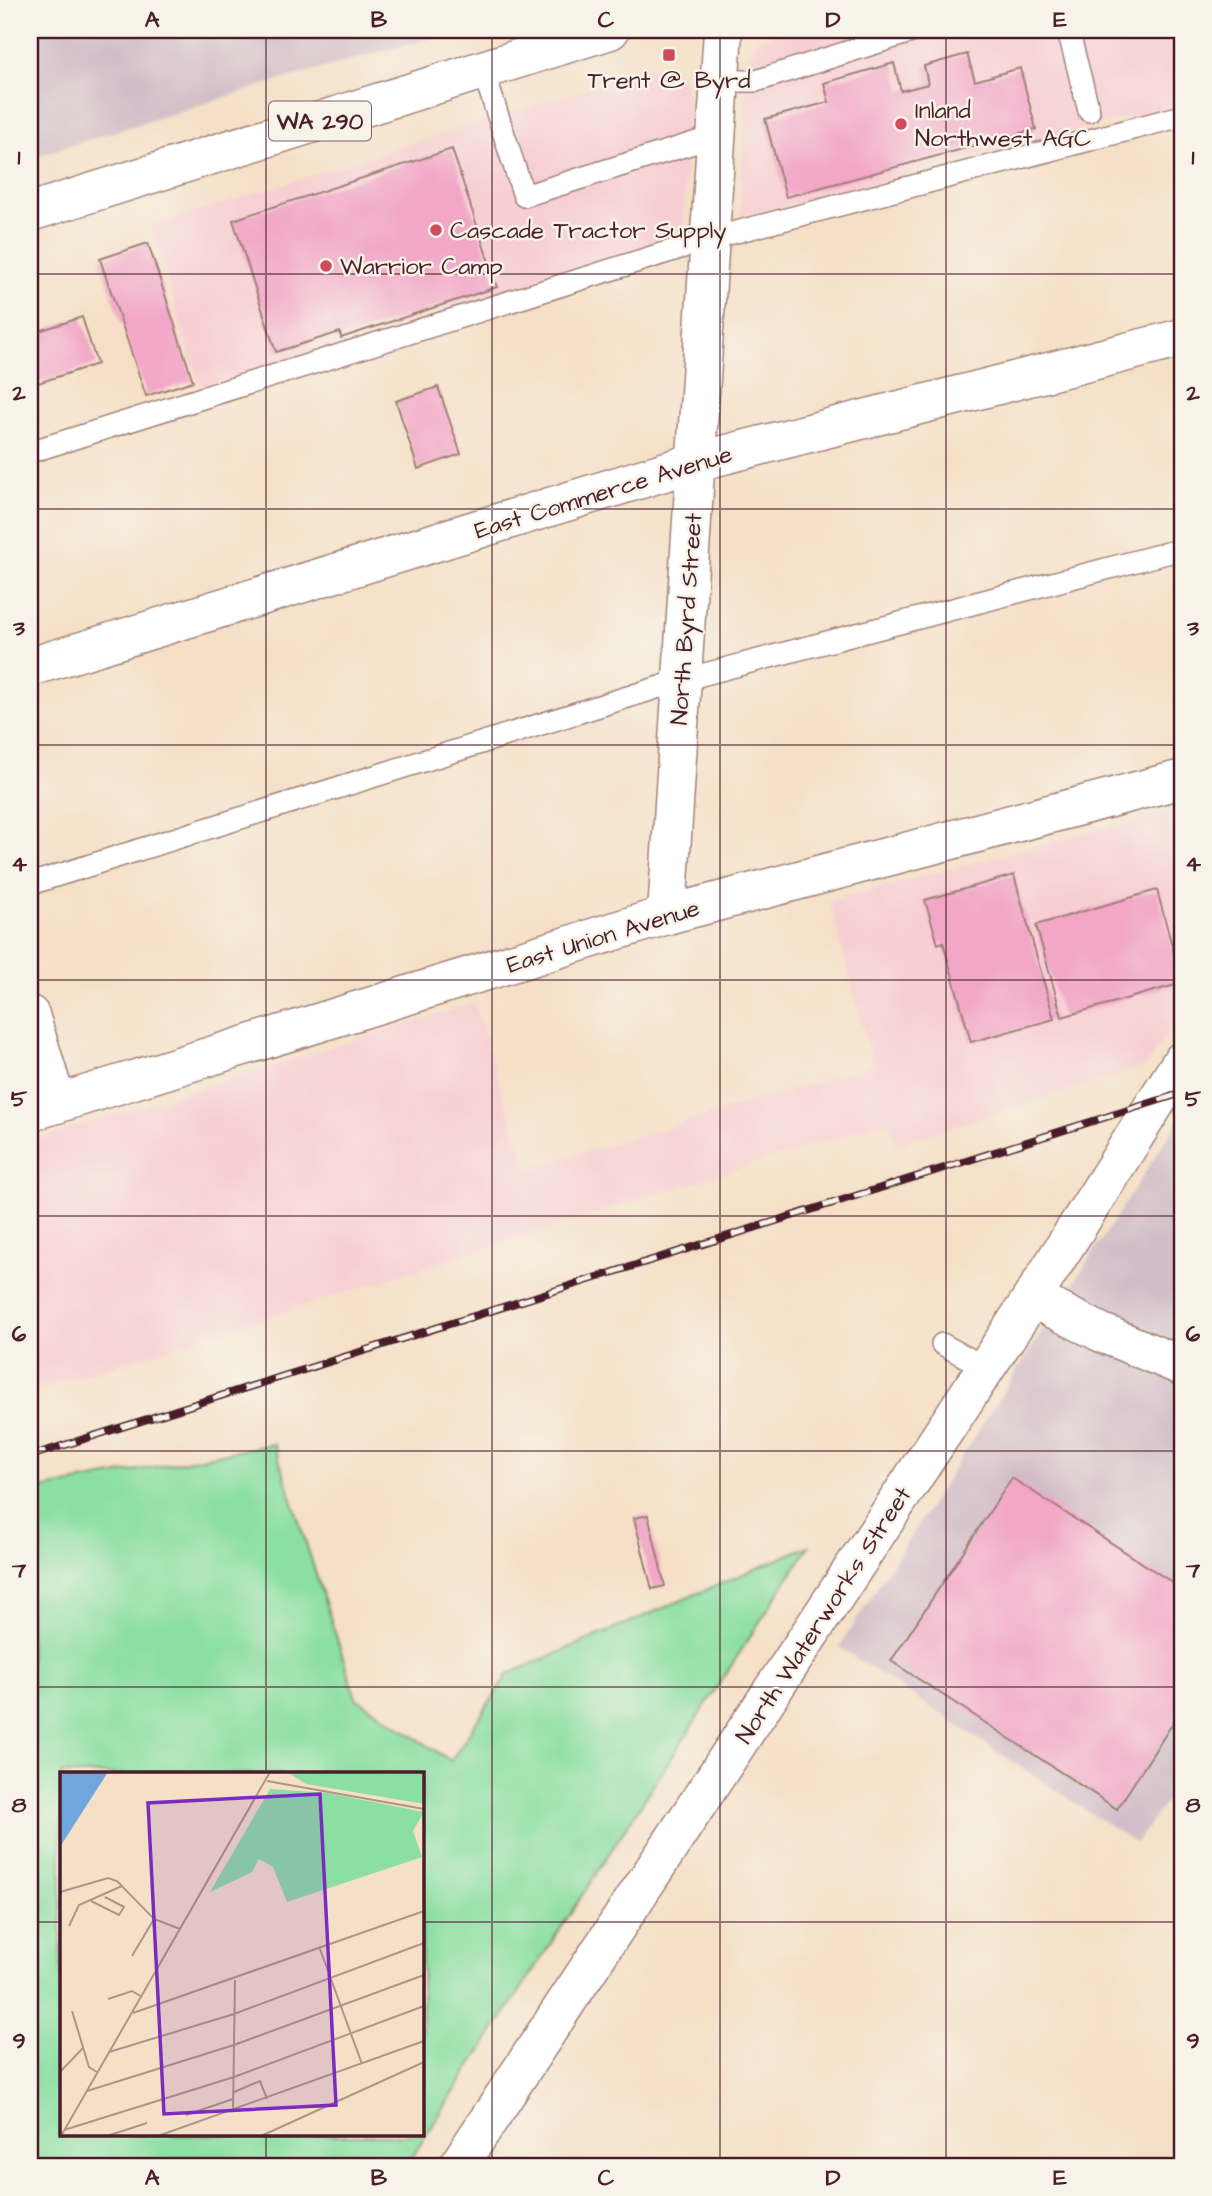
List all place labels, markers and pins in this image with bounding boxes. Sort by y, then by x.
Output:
marker: Trent @ Byrd [661,47,677,63]
place label: Trent @ Byrd [588,64,750,99]
place label: Inland Northwest AGC [915,94,1091,156]
marker: Inland Northwest AGC [893,116,909,132]
place label: Cascade Tractor Supply [450,214,726,249]
marker: Cascade Tractor Supply [428,222,444,238]
place label: Warrior Camp [340,250,503,284]
marker: Warrior Camp [318,258,334,274]

